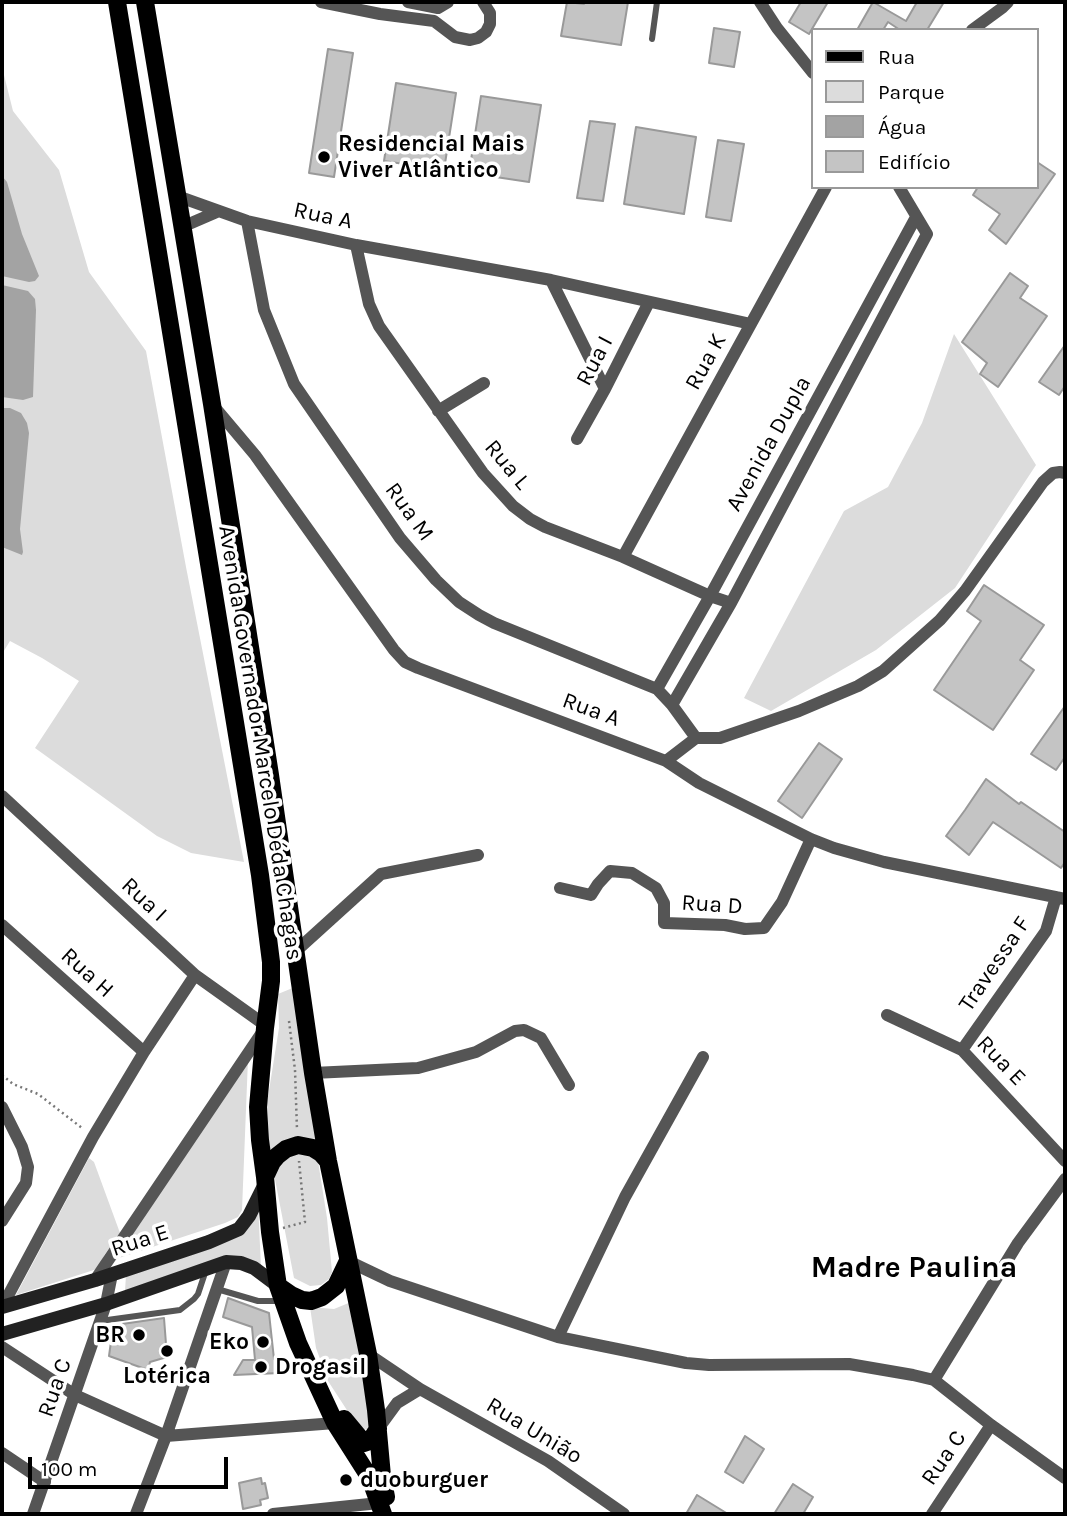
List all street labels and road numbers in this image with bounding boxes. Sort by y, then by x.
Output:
street label: Rua A [291,196,355,236]
street label: Rua K [679,329,733,395]
street label: Rua I [570,331,620,391]
street label: Avenida Dupla [721,372,817,516]
street label: Rua L [478,434,536,496]
street label: Rua M [379,477,439,547]
street label: Avenida Governador Marcelo Déda Chagas [212,524,308,962]
street label: Rua A [558,687,624,733]
street label: Rua I [115,872,173,928]
street label: Rua D [680,889,744,921]
street label: Travessa F [953,911,1037,1017]
street label: Rua H [55,942,119,1004]
street label: Rua E [971,1030,1031,1092]
street label: Rua E [108,1219,172,1263]
street label: Rua C [32,1355,78,1421]
street label: Rua União [481,1392,587,1470]
street label: Rua C [916,1425,972,1491]

